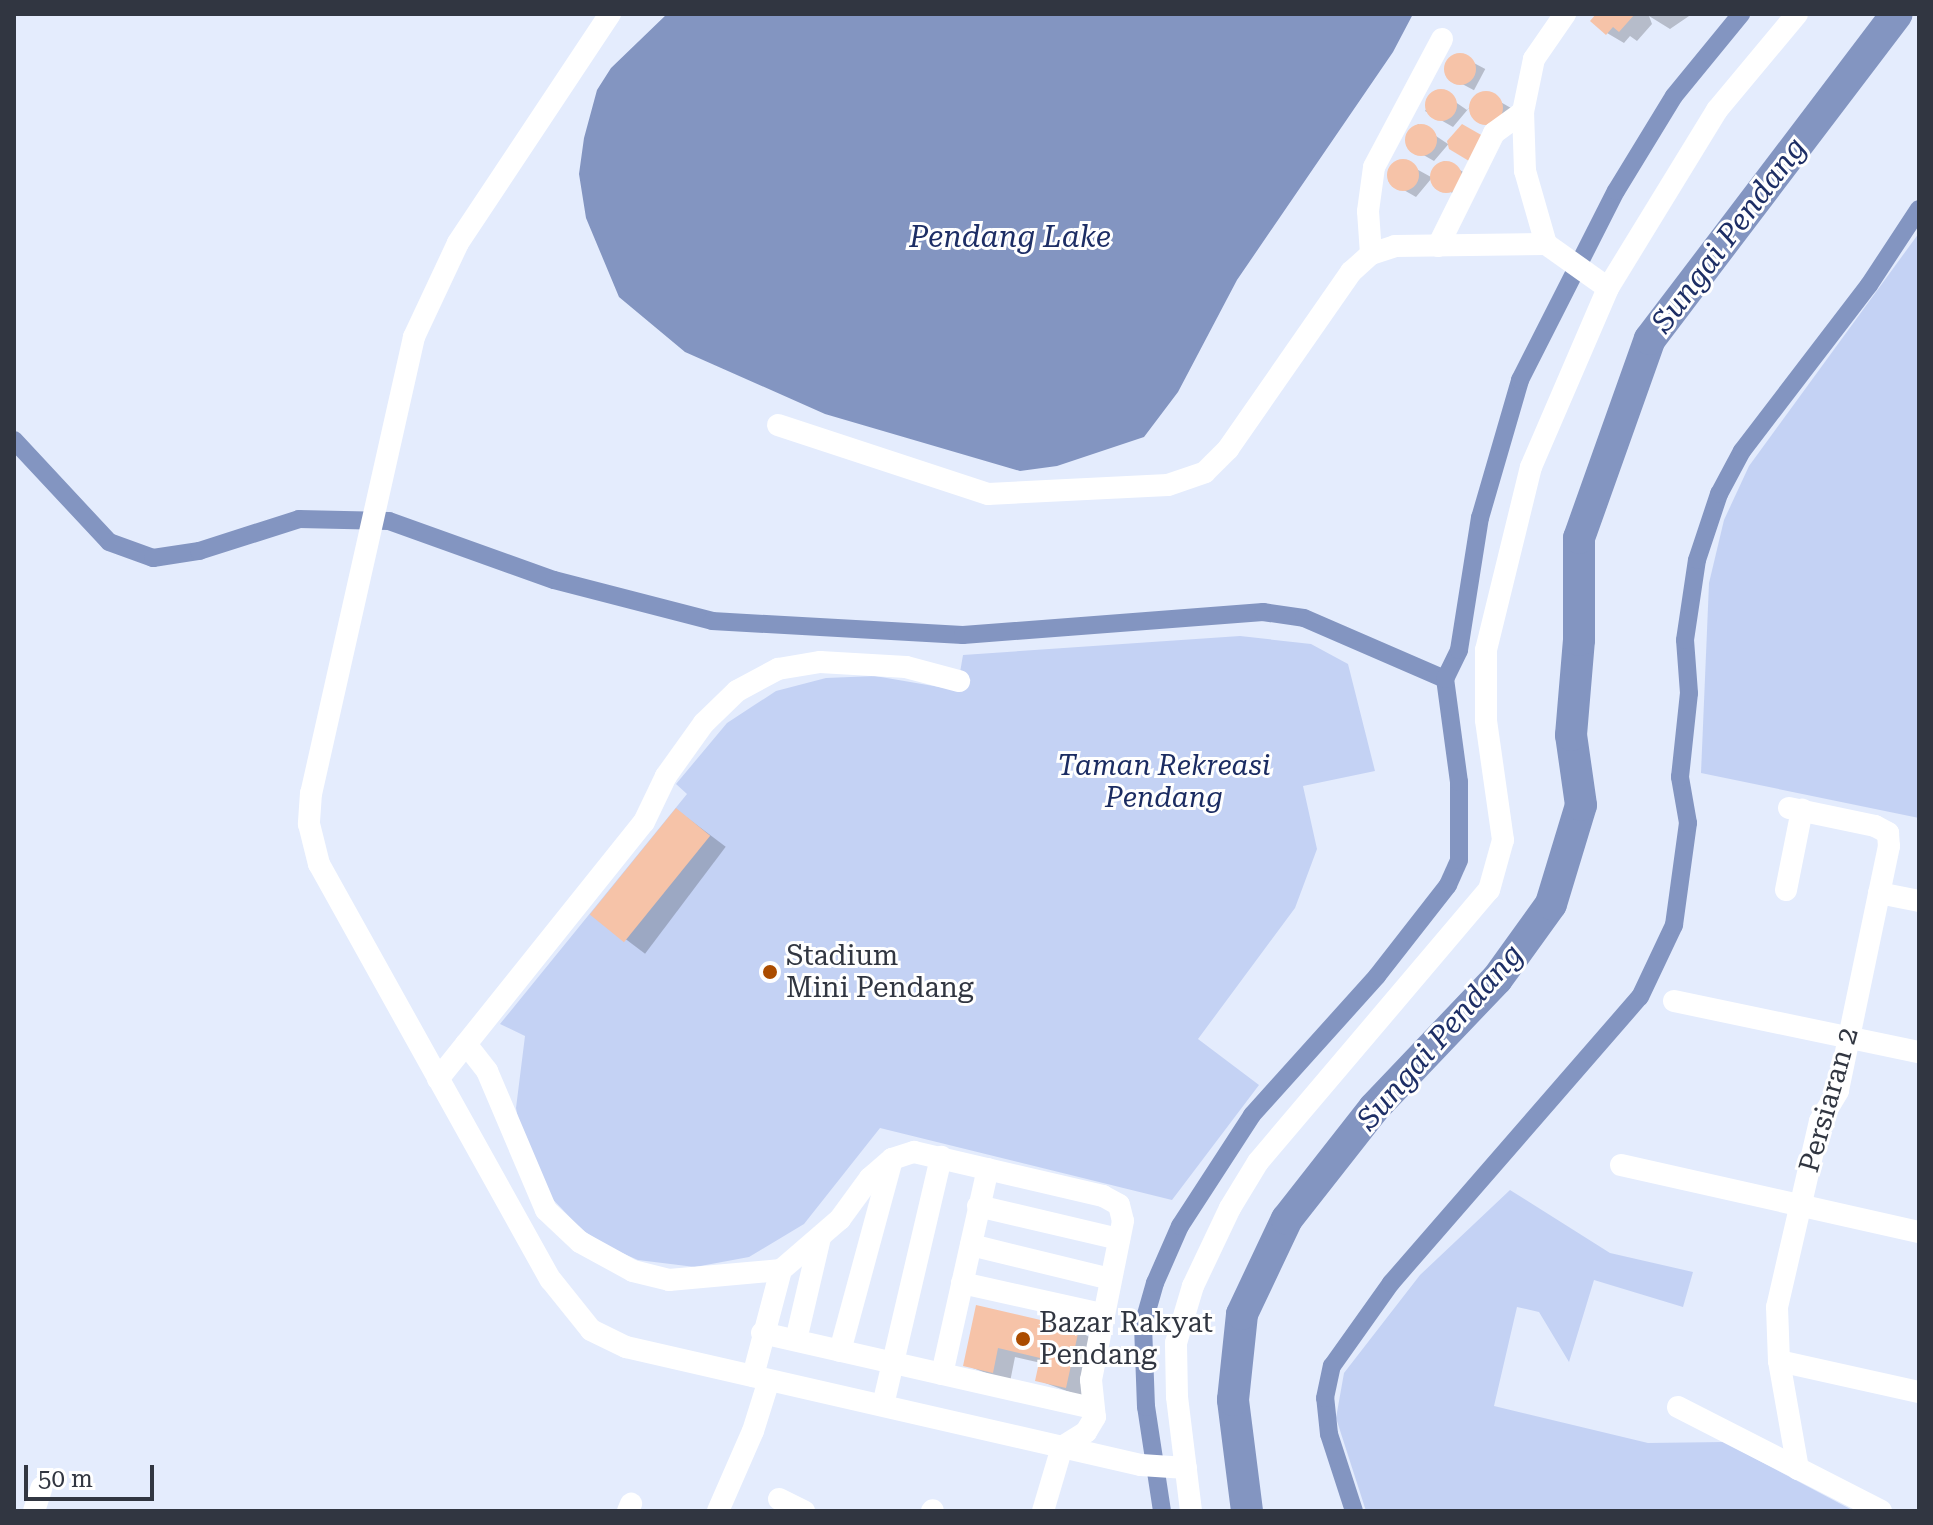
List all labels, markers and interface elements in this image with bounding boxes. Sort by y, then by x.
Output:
water label: Sungai Pendang [1644,131,1814,339]
water label: Pendang Lake [909,219,1111,255]
park label: Taman Rekreasi Pendang [1057,749,1271,815]
water label: Sungai Pendang [1350,937,1530,1137]
place label: Stadium Mini Pendang [786,939,974,1005]
marker: Stadium Mini Pendang [761,963,779,981]
street label: Persiaran 2 [1792,1024,1866,1176]
place label: Bazar Rakyat Pendang [1039,1306,1213,1372]
marker: Bazar Rakyat Pendang [1014,1330,1032,1348]
scale bar [28,1449,158,1499]
text: 50 m [38,1465,93,1493]

